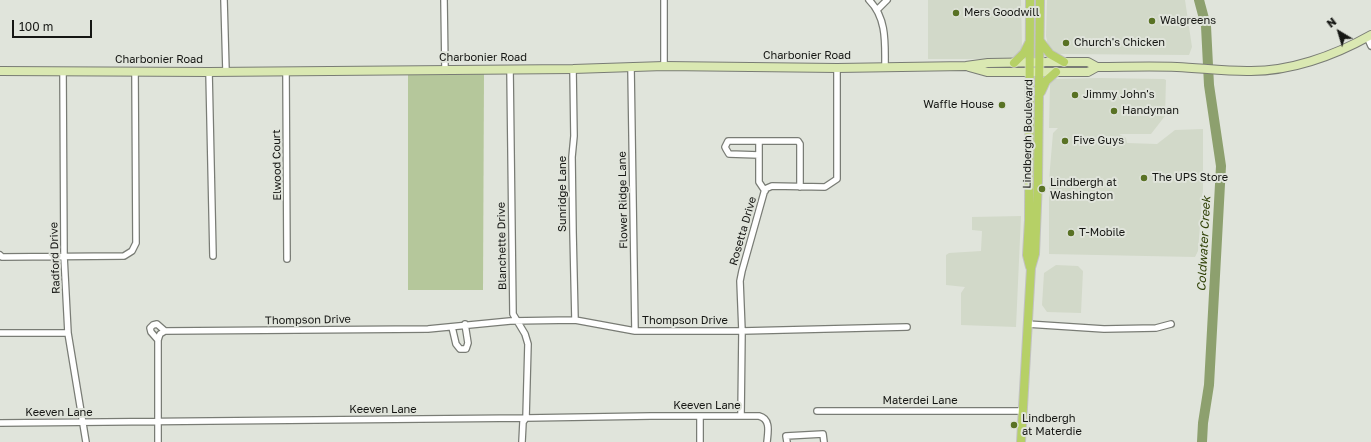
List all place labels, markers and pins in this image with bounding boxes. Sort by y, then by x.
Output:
place label: Mers Goodwill [964,6,1039,20]
marker: Mers Goodwill [951,8,961,18]
place label: Walgreens [1160,14,1216,28]
marker: Walgreens [1147,16,1157,26]
place label: Church's Chicken [1074,36,1165,50]
marker: Church's Chicken [1061,38,1071,48]
place label: Jimmy John's [1083,88,1155,102]
marker: Jimmy John's [1070,90,1080,100]
place label: Waffle House [923,98,994,112]
marker: Waffle House [997,100,1007,110]
place label: Handyman [1122,104,1179,118]
marker: Handyman [1109,106,1119,116]
place label: Five Guys [1073,134,1124,148]
marker: Five Guys [1060,136,1070,146]
place label: The UPS Store [1152,171,1228,185]
marker: The UPS Store [1139,173,1149,183]
place label: Lindbergh at Washington [1050,176,1117,202]
marker: Lindbergh at Washington [1037,184,1047,194]
place label: T-Mobile [1079,226,1125,240]
marker: T-Mobile [1066,228,1076,238]
place label: Lindbergh at Materdie [1022,412,1082,438]
marker: Lindbergh at Materdie [1009,420,1019,430]

